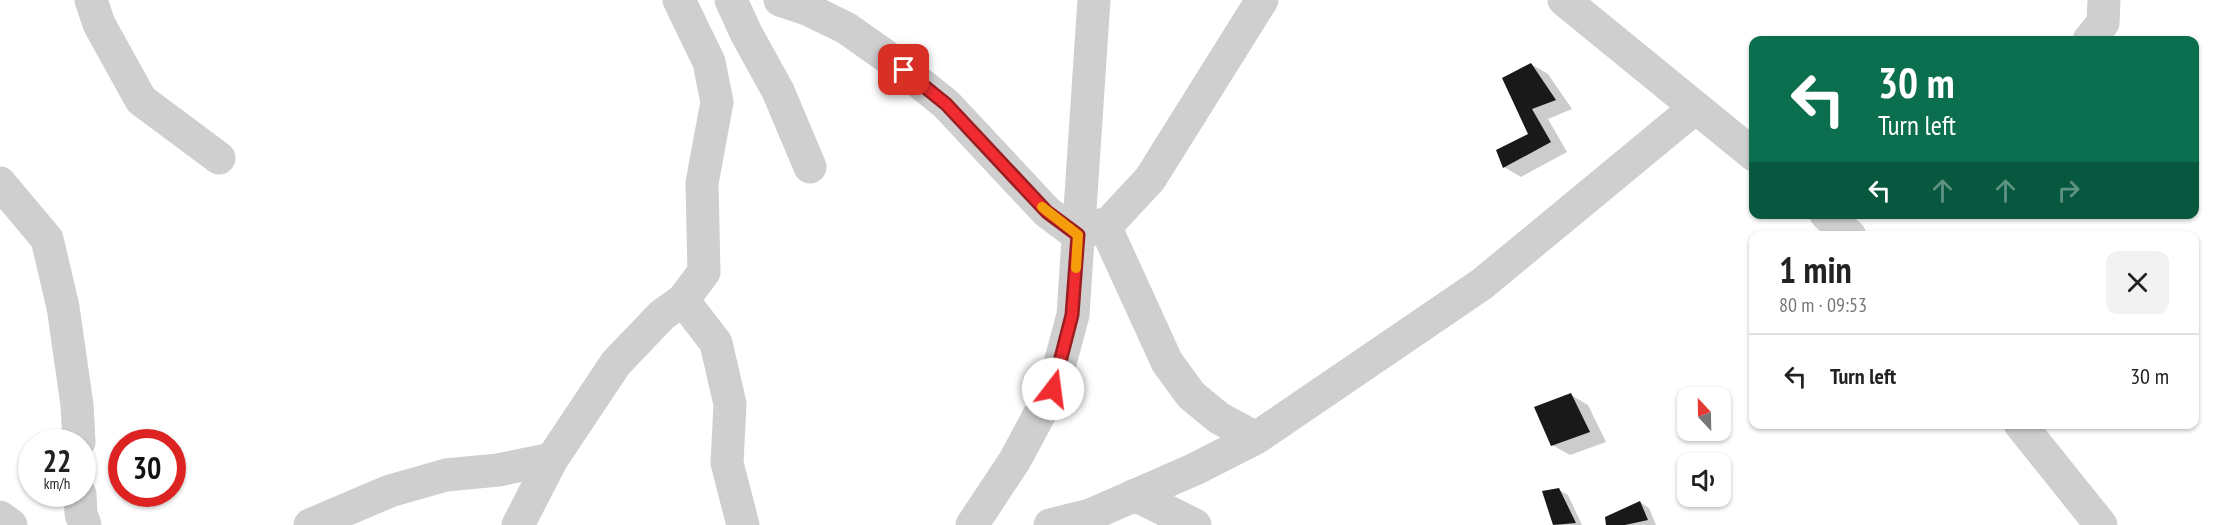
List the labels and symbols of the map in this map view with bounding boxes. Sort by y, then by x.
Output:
pin [878,44,929,95]
position arrow [1021,357,1085,421]
north arrow [1677,387,1731,441]
speed limit sign: 30 [108,429,186,507]

